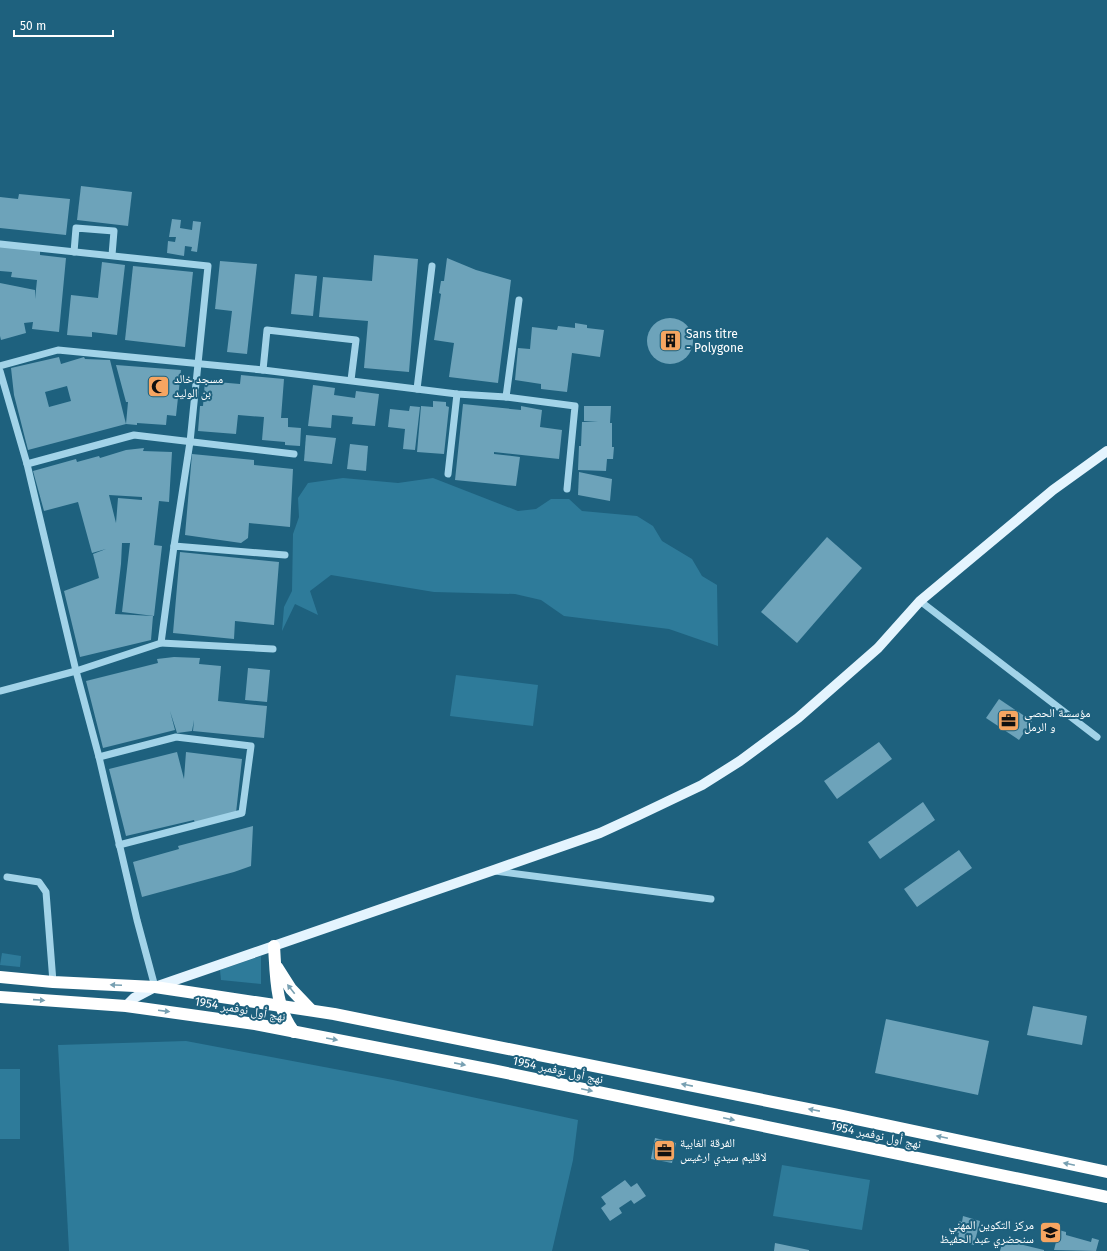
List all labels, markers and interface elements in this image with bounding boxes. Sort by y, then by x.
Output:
scale bar [14,12,113,38]
text: 50 m [20,19,46,33]
place label: Sans titre - Polygone [686,327,744,355]
building icon: Sans titre - Polygone [657,328,683,354]
place label: مسجد خالد بن الوليد [174,372,223,400]
mosque icon: مسجد خالد بن الوليد [145,373,171,399]
place label: مؤسسة الحصى و الرمل [1024,706,1091,734]
office icon: مؤسسة الحصى و الرمل [996,707,1022,733]
one-way arrow [110,982,122,989]
one-way arrow [287,984,295,995]
street label: نهج أول نوفمبر 1954 [193,994,287,1024]
one-way arrow [33,996,45,1003]
one-way arrow [158,1008,170,1014]
one-way arrow [326,1037,339,1043]
street label: نهج أول نوفمبر 1954 [511,1054,605,1087]
one-way arrow [454,1061,466,1067]
one-way arrow [681,1081,693,1087]
one-way arrow [581,1087,594,1093]
one-way arrow [808,1107,821,1113]
one-way arrow [722,1116,735,1122]
street label: نهج أول نوفمبر 1954 [829,1119,923,1152]
one-way arrow [935,1133,948,1139]
place label: الفرقة الغابية لاقليم سيدي ارغيس [680,1136,767,1167]
office icon: الفرقة الغابية لاقليم سيدي ارغيس [652,1137,678,1163]
one-way arrow [1063,1160,1075,1166]
place label: مركز التكوين المهني سنحضري عبد الحفيظ [940,1218,1034,1249]
school or university icon: مركز التكوين المهني سنحضري عبد الحفيظ [1037,1219,1063,1245]

